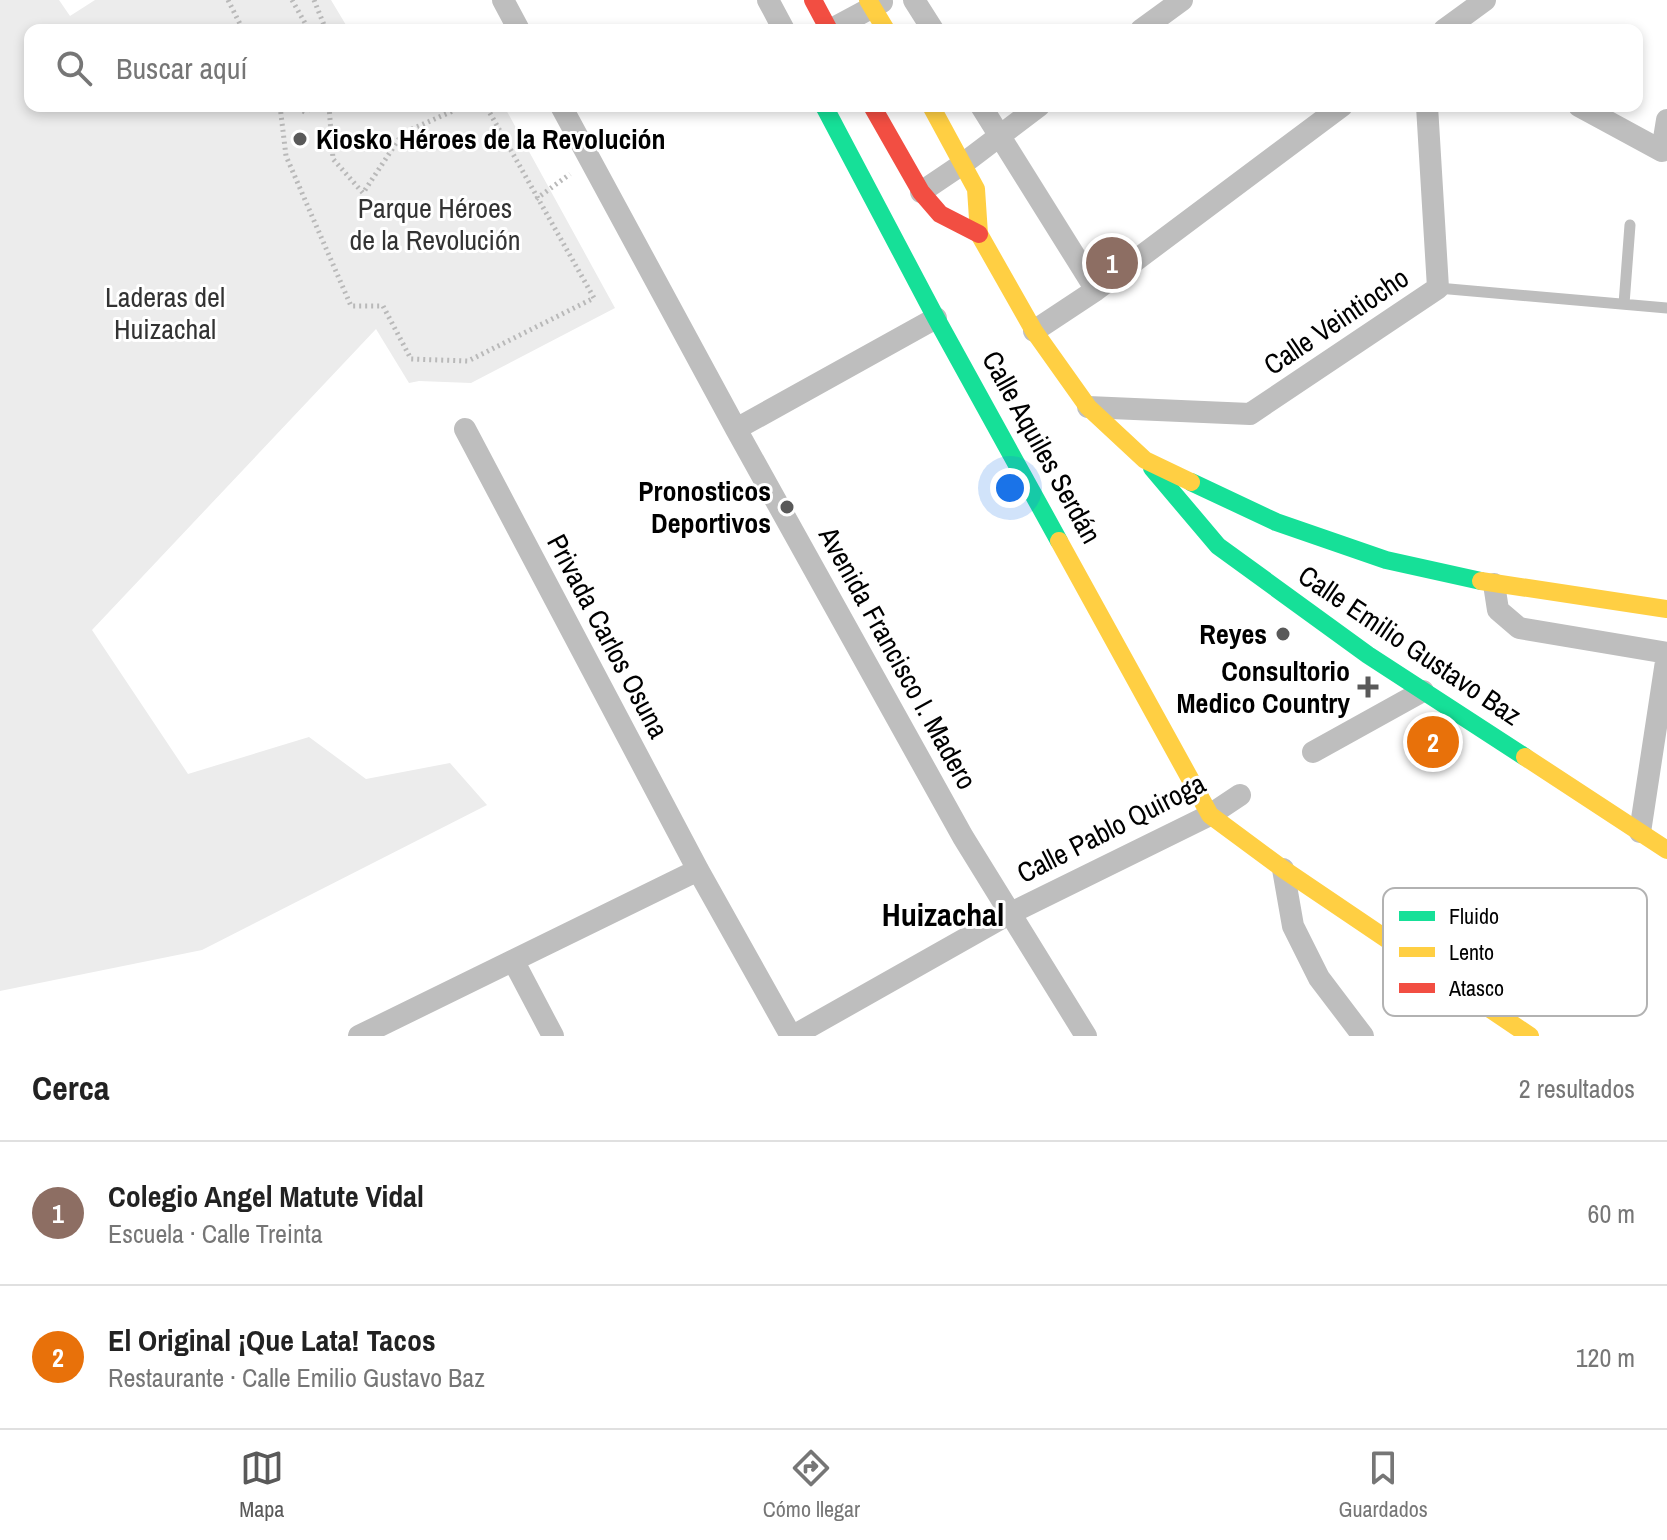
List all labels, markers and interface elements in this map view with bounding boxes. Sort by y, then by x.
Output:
search box [24,24,1643,112]
icon: search [52,46,96,90]
text: Buscar aquí [116,48,247,88]
place label: Kiosko Héroes de la Revolución [316,120,666,158]
marker: Kiosko Héroes de la Revolución [291,130,309,148]
park label: Parque Héroes de la Revolución [349,189,521,259]
pin: 1 [1086,233,1138,293]
street label: Calle Veintiocho [1256,258,1416,384]
park label: Laderas del Huizachal [105,278,225,348]
street label: Calle Aquiles Serdán [973,344,1111,550]
your location [990,468,1030,508]
place label: Pronosticos Deportivos [638,472,771,542]
marker: Pronosticos Deportivos [778,498,796,516]
street label: Avenida Francisco I. Madero [810,519,986,796]
street label: Privada Carlos Osuna [538,527,678,745]
street label: Calle Emilio Gustavo Baz [1291,556,1529,734]
place label: Reyes [1199,615,1267,653]
marker: Reyes [1274,625,1292,643]
place label: Consultorio Medico Country [1177,652,1350,722]
marker: Consultorio Medico Country [1357,676,1379,698]
pin: 2 [1407,712,1459,772]
street label: Calle Pablo Quiroga [1010,764,1212,892]
legend [1383,888,1647,1016]
district label: Huizachal [882,893,1004,936]
text: Fluido [1449,901,1499,931]
text: Lento [1449,937,1494,967]
text: Atasco [1448,973,1504,1003]
text: Cerca [32,1065,110,1111]
text: 2 resultados [1519,1071,1635,1106]
text: Colegio Angel Matute Vidal [108,1176,424,1216]
text: 1 [52,1196,64,1231]
text: 60 m [1588,1196,1635,1231]
text: Escuela · Calle Treinta [108,1216,323,1251]
text: El Original ¡Que Lata! Tacos [108,1320,436,1360]
text: 2 [52,1340,64,1375]
text: 120 m [1576,1340,1635,1375]
text: Restaurante · Calle Emilio Gustavo Baz [108,1360,485,1395]
tab: Mapa [239,1446,284,1524]
tab: Cómo llegar [763,1446,860,1524]
tab: Guardados [1339,1446,1428,1524]

